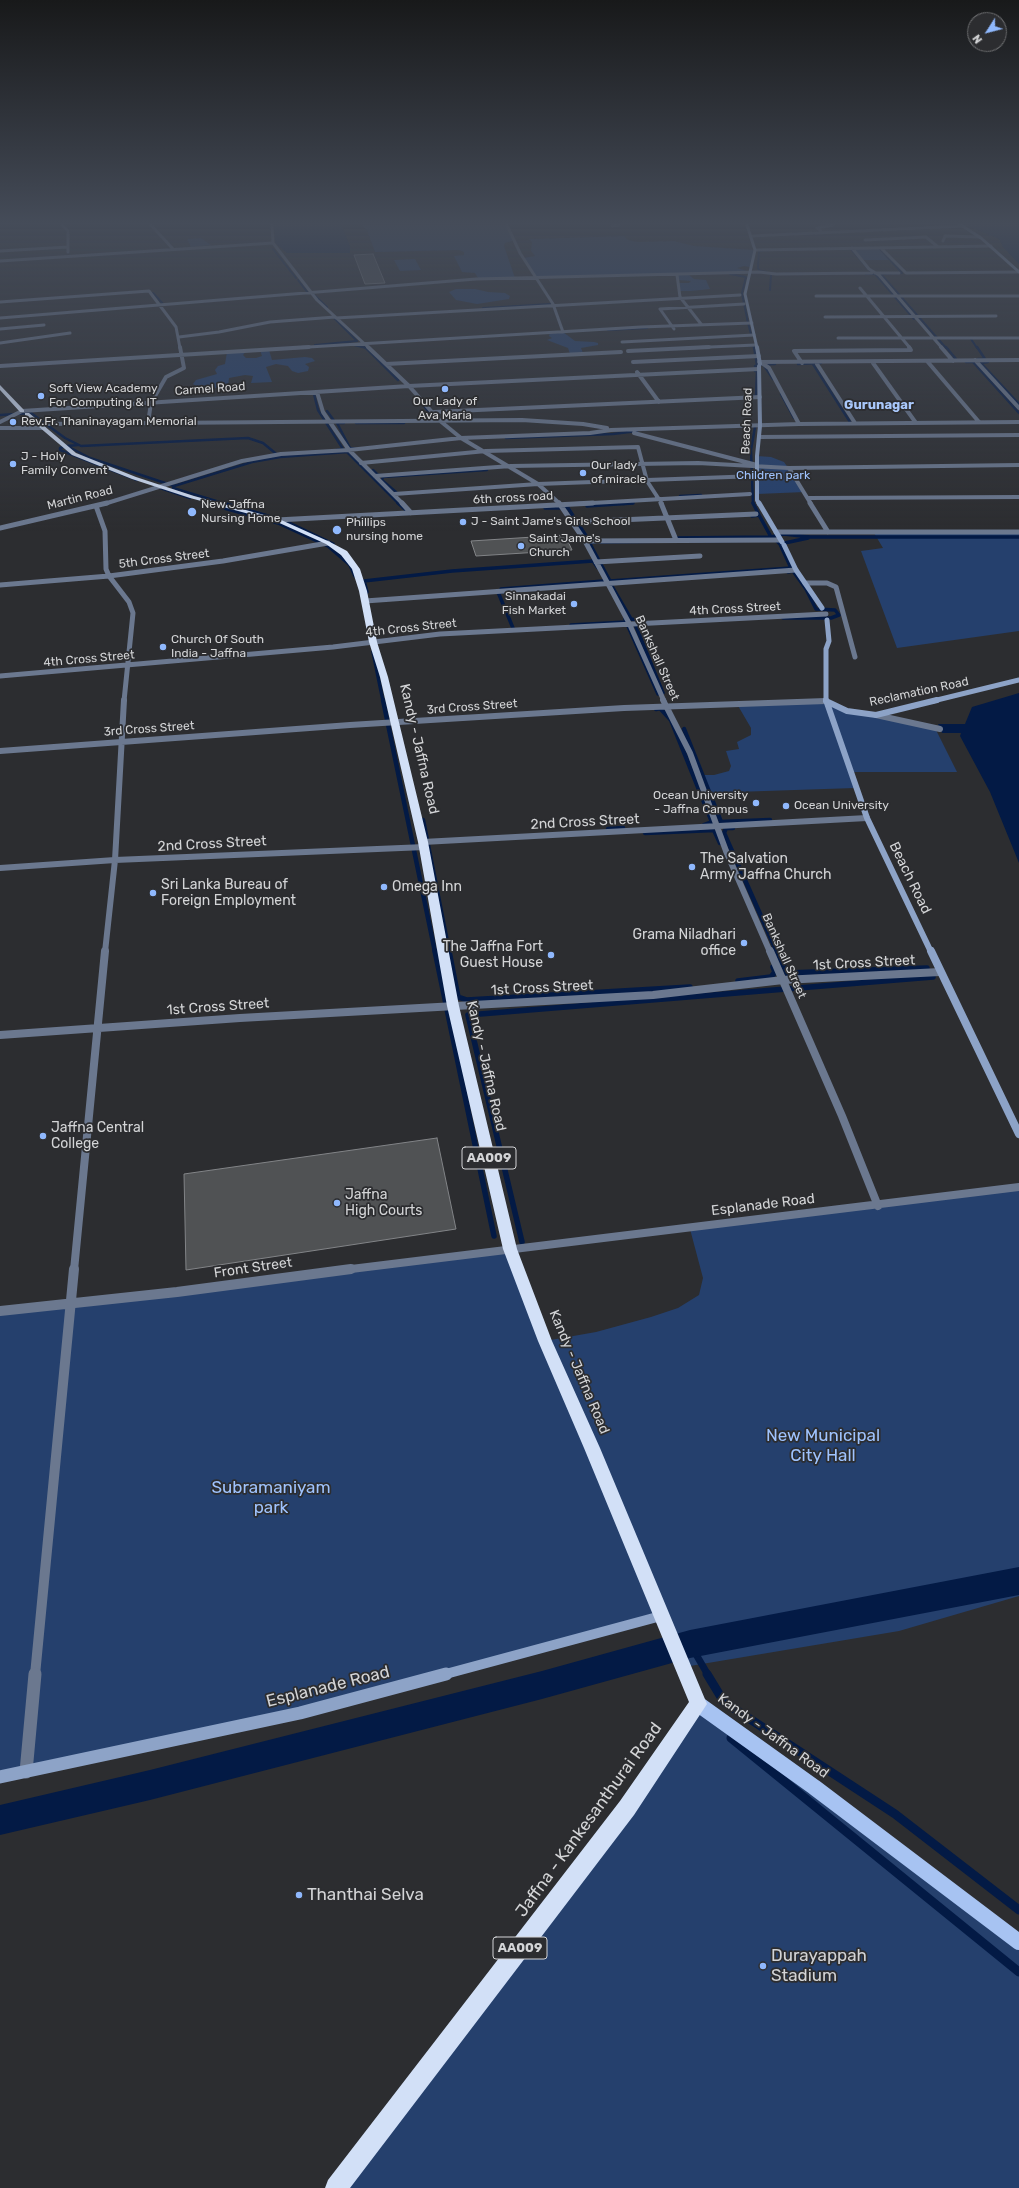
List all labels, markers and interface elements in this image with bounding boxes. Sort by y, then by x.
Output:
north arrow [967,12,1007,52]
text: N [970,32,985,46]
street label: Carmel Road [174,379,246,399]
place label: Soft View Academy For Computing & IT [49,382,158,410]
marker: Our Lady of Ava Maria [440,384,450,394]
street label: Beach Road [739,387,755,455]
marker: Soft View Academy For Computing & IT [36,391,46,401]
place label: Our Lady of Ava Maria [413,395,477,423]
district label: Gurunagar [844,397,914,413]
place label: Rev.Fr. Thaninayagam Memorial [21,415,197,429]
marker: Rev.Fr. Thaninayagam Memorial [8,417,18,427]
place label: J - Holy Family Convent [21,450,107,478]
marker: J - Holy Family Convent [8,459,18,469]
place label: Our lady of miracle [591,459,646,487]
marker: Our lady of miracle [578,468,588,478]
park label: Children park [736,469,810,483]
street label: Martin Road [46,483,114,513]
street label: 6th cross road [472,489,554,507]
place label: New Jaffna Nursing Home [201,498,280,526]
marker: New Jaffna Nursing Home [186,506,198,518]
place label: J - Saint Jame's Girls School [471,515,630,529]
place label: Phillips nursing home [346,516,423,544]
marker: J - Saint Jame's Girls School [458,517,468,527]
marker: Phillips nursing home [331,524,343,536]
place label: Saint Jame's Church [529,532,601,560]
marker: Saint Jame's Church [516,541,526,551]
street label: 5th Cross Street [118,546,210,572]
place label: Sinnakadai Fish Market [502,590,566,618]
marker: Sinnakadai Fish Market [569,599,579,609]
street label: 4th Cross Street [689,599,781,619]
street label: Bankshall Street [632,613,682,703]
street label: 4th Cross Street [365,616,457,640]
place label: Church Of South India - Jaffna [171,633,264,661]
marker: Church Of South India - Jaffna [158,642,168,652]
street label: 4th Cross Street [43,648,135,670]
street label: Reclamation Road [868,674,970,710]
street label: Kandy - Jaffna Road [396,682,442,816]
street label: 3rd Cross Street [426,697,518,717]
street label: 3rd Cross Street [103,719,195,739]
place label: Ocean University - Jaffna Campus [653,789,748,817]
marker: Ocean University - Jaffna Campus [751,798,761,808]
place label: Ocean University [794,799,889,813]
marker: Ocean University [781,801,791,811]
street label: 2nd Cross Street [530,811,640,833]
street label: 2nd Cross Street [157,833,267,855]
street label: Beach Road [885,839,935,917]
place label: The Salvation Army Jaffna Church [700,851,832,884]
marker: The Salvation Army Jaffna Church [687,862,697,872]
place label: Sri Lanka Bureau of Foreign Employment [161,877,296,910]
place label: Omega Inn [392,879,462,895]
marker: Omega Inn [379,882,389,892]
marker: Sri Lanka Bureau of Foreign Employment [148,888,158,898]
street label: Bankshall Street [759,911,809,1001]
place label: Grama Niladhari office [632,927,736,960]
marker: Grama Niladhari office [739,938,749,948]
place label: The Jaffna Fort Guest House [443,939,543,972]
marker: The Jaffna Fort Guest House [546,950,556,960]
street label: 1st Cross Street [812,952,916,974]
street label: 1st Cross Street [490,977,594,999]
street label: 1st Cross Street [166,995,270,1019]
street label: Kandy - Jaffna Road [463,999,509,1133]
place label: Jaffna Central College [51,1120,144,1152]
marker: Jaffna Central College [38,1131,48,1141]
road number: AA009 [462,1147,516,1169]
place label: Jaffna High Courts [345,1187,422,1220]
street label: Esplanade Road [710,1190,816,1220]
marker: Jaffna High Courts [332,1198,342,1208]
street label: Front Street [213,1254,293,1282]
street label: Kandy - Jaffna Road [545,1307,613,1437]
park label: New Municipal City Hall [766,1426,880,1466]
park label: Subramaniyam park [211,1478,331,1518]
street label: Esplanade Road [264,1662,392,1712]
street label: Kandy - Jaffna Road [714,1690,832,1782]
street label: Jaffna - Kankesanthurai Road [512,1719,666,1921]
place label: Thanthai Selva [307,1885,424,1905]
marker: Thanthai Selva [294,1890,304,1900]
road number: AA009 [493,1937,547,1959]
place label: Durayappah Stadium [771,1946,867,1986]
marker: Durayappah Stadium [758,1961,768,1971]

